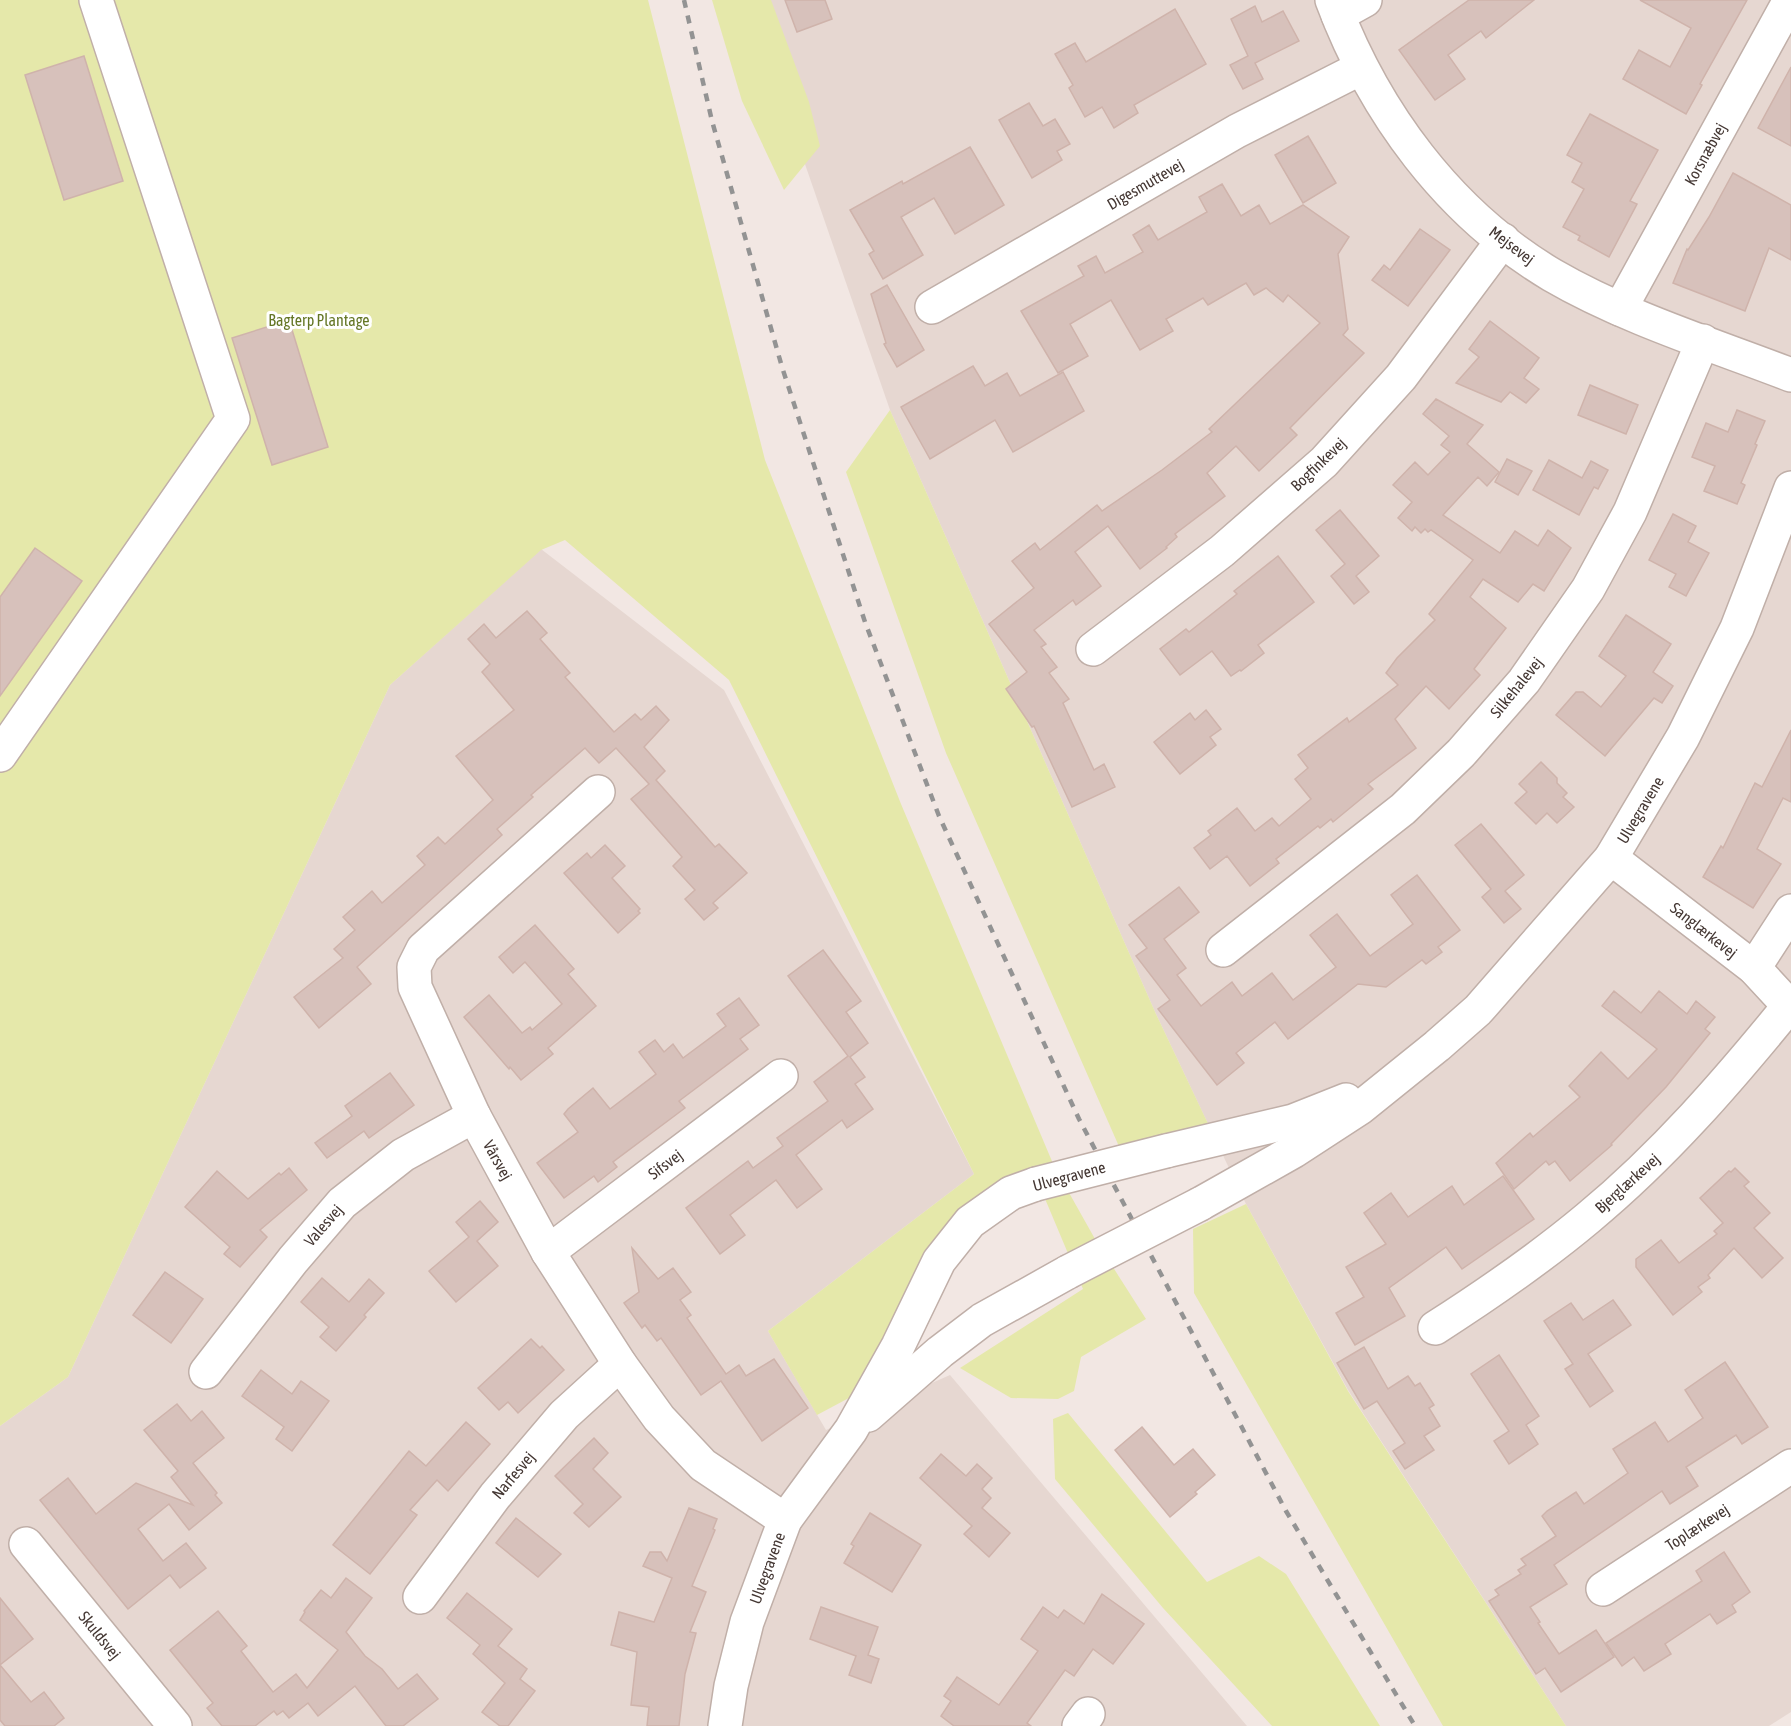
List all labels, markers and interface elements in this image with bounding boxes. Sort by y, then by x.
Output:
street label: Korsnæbvej [1681,120,1730,189]
street label: Digesmuttevej [1104,155,1187,214]
street label: Mejsevej [1485,222,1538,269]
park label: Bagterp Plantage [268,311,370,330]
street label: Bogfinkevej [1287,434,1350,495]
street label: Silkehalevej [1486,653,1547,721]
street label: Ulvegravene [1613,773,1668,847]
street label: Sanglærkevej [1667,898,1741,962]
street label: Vårsvej [479,1137,516,1183]
street label: Sifsvej [644,1145,686,1183]
street label: Bjerglærkevej [1591,1149,1663,1217]
street label: Ulvegravene [1031,1158,1108,1195]
street label: Valesvej [300,1201,347,1250]
street label: Narfesvej [488,1448,539,1503]
street label: Toplærkevej [1662,1500,1733,1555]
street label: Ulvegravene [746,1530,789,1606]
street label: Skuldsvej [75,1608,125,1663]

